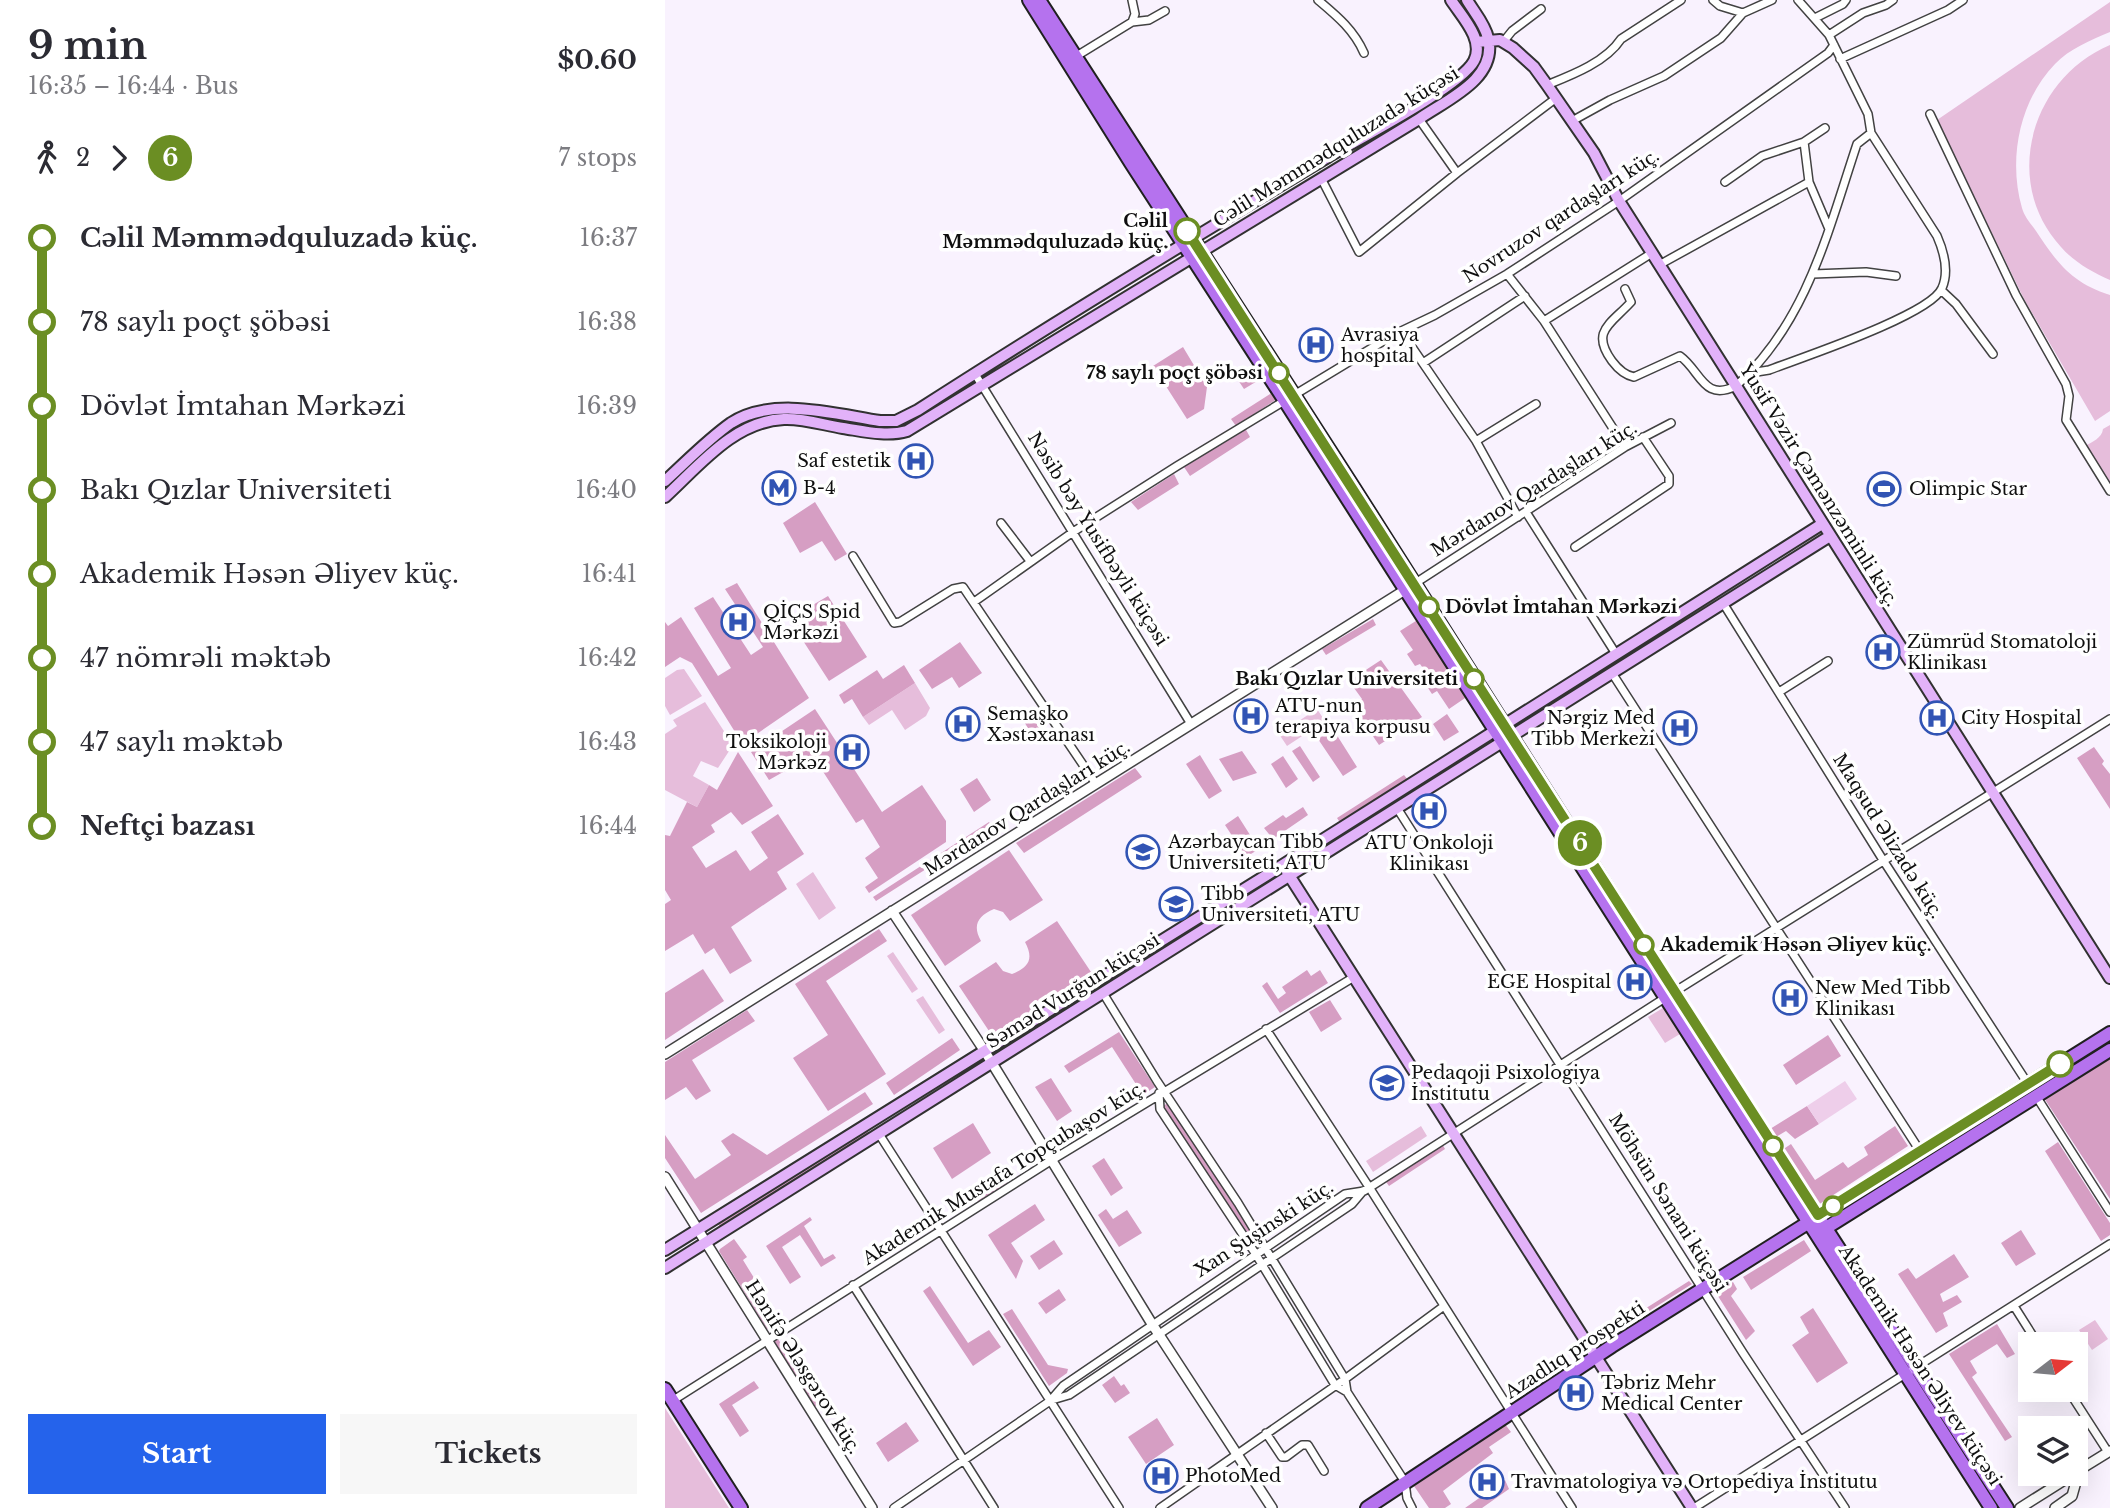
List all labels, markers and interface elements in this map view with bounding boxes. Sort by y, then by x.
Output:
text: 9 min [28,22,147,69]
text: $0.60 [558,44,637,76]
street label: Cəlil Məmmədquluzadə küçəsi [1209,62,1463,232]
text: 16:35 – 16:44 · Bus [28,72,238,100]
icon: walk [28,139,66,177]
icon: forward [100,139,138,177]
text: 6 [162,143,178,172]
text: 2 [76,144,90,172]
text: 7 stops [559,144,637,172]
street label: Novruzov qardaşları küç. [1459,144,1663,288]
place label: Cəlil Məmmədquluzadə küç. [942,210,1169,253]
marker: Cəlil Məmmədquluzadə küç. [1174,218,1200,244]
text: Cəlil Məmmədquluzadə küç. [80,222,478,254]
text: 16:37 [580,224,637,252]
text: 78 saylı poçt şöbəsi [80,306,330,338]
text: 16:38 [577,308,637,336]
place label: Avrasiya hospital [1340,324,1419,367]
hospital icon: Avrasiya hospital [1297,326,1335,364]
street label: Yusif Vəzir Çəmənzəminli küç. [1734,359,1903,611]
place label: 78 saylı poçt şöbəsi [1086,362,1263,384]
marker: 78 saylı poçt şöbəsi [1269,363,1289,383]
text: Dövlət İmtahan Mərkəzi [80,390,406,422]
text: 16:39 [576,392,637,420]
street label: Mərdanov Qardaşları küç. [1427,416,1641,562]
street label: Nəsib bəy Yusifbəyli küçəsi [1023,428,1173,650]
hospital icon: Saf estetik [897,442,935,480]
place label: Saf estetik [797,450,891,472]
metro station icon: B-4 [760,469,798,507]
sports icon: Olimpic Star [1865,470,1903,508]
text: Bakı Qızlar Universiteti [80,474,392,506]
text: 16:40 [576,476,637,504]
place label: B-4 [803,477,836,499]
place label: Olimpic Star [1909,478,2028,500]
text: Akademik Həsən Əliyev küç. [80,558,459,590]
text: 16:41 [582,560,637,588]
place label: Dövlət İmtahan Mərkəzi [1445,595,1678,618]
marker: Dövlət İmtahan Mərkəzi [1419,597,1439,617]
place label: QİÇS Spid Mərkəzi [763,600,860,644]
hospital icon: QİÇS Spid Mərkəzi [719,603,757,641]
place label: Zümrüd Stomatoloji Klinikası [1907,631,2097,674]
hospital icon: Zümrüd Stomatoloji Klinikası [1864,633,1902,671]
text: 47 nömrəli məktəb [80,642,331,674]
text: 16:42 [578,644,637,672]
place label: Bakı Qızlar Universiteti [1235,668,1459,690]
marker: Bakı Qızlar Universiteti [1464,669,1484,689]
place label: ATU-nun terapiya korpusu [1274,695,1431,738]
hospital icon: ATU-nun terapiya korpusu [1232,697,1270,735]
hospital icon: City Hospital [1918,699,1956,737]
place label: Semaşko Xəstəxanası [987,703,1095,746]
hospital icon: Semaşko Xəstəxanası [944,705,982,743]
place label: Nərgiz Med Tibb Merkezi [1531,707,1655,750]
place label: City Hospital [1961,707,2082,729]
hospital icon: Nərgiz Med Tibb Merkezi [1661,709,1699,747]
text: 47 saylı məktəb [80,726,283,758]
text: 16:43 [578,728,637,756]
place label: Toksikoloji Mərkəz [726,731,827,774]
hospital icon: Toksikoloji Mərkəz [833,733,871,771]
street label: Mərdanov Qardaşları küç. [920,735,1134,881]
street label: Maqsud Əlizadə küç. [1828,749,1948,923]
hospital icon: ATU Onkoloji Klinikası [1410,792,1448,830]
text: Neftçi bazası [80,810,255,842]
text: 16:44 [578,812,637,840]
line badge: 6 [1557,820,1603,866]
text: 6 [1572,828,1588,857]
place label: Azərbaycan Tibb Universiteti, ATU [1167,831,1327,874]
place label: ATU Onkoloji Klinikası [1364,832,1493,875]
school or university icon: Azərbaycan Tibb Universiteti, ATU [1124,833,1162,871]
place label: Tibb Universiteti, ATU [1201,883,1360,926]
school or university icon: Tibb Universiteti, ATU [1157,885,1195,923]
street label: Səməd Vurğun küçəsi [982,929,1164,1053]
place label: Akademik Həsən Əliyev küç. [1659,934,1932,956]
marker: Akademik Həsən Əliyev küç. [1634,935,1654,955]
hospital icon: EGE Hospital [1616,963,1654,1001]
place label: EGE Hospital [1487,971,1611,993]
place label: New Med Tibb Klinikası [1815,977,1951,1020]
hospital icon: New Med Tibb Klinikası [1771,979,1809,1017]
unlabelled marker [2047,1051,2073,1077]
place label: Pedaqoji Psixologiya İnstitutu [1411,1062,1600,1105]
school or university icon: Pedaqoji Psixologiya İnstitutu [1368,1064,1406,1102]
street label: Akademik Mustafa Topçubaşov küç. [858,1076,1150,1270]
street label: Möhsün Sənani küçəsi [1604,1110,1732,1296]
unlabelled marker [1763,1136,1783,1156]
street label: Xan Şuşinski küç. [1191,1176,1337,1282]
unlabelled marker [1823,1196,1843,1216]
street label: Akademik Həsən Əliyev küçəsi [1833,1240,2006,1489]
street label: Hənifə Ələsgərov küç. [740,1276,866,1458]
street label: Azadlıq prospekti [1500,1297,1649,1404]
north arrow [2018,1332,2088,1402]
map controls [2018,1332,2088,1486]
place label: Təbriz Mehr Medical Center [1601,1372,1743,1415]
hospital icon: Təbriz Mehr Medical Center [1557,1374,1595,1412]
button: Start [28,1414,326,1494]
button: Tickets [340,1414,637,1494]
button: layers [2018,1416,2088,1486]
hospital icon: PhotoMed [1142,1457,1180,1495]
hospital icon: Travmatologiya və Ortopediya İnstitutu [1468,1463,1506,1501]
place label: PhotoMed [1185,1465,1281,1487]
place label: Travmatologiya və Ortopediya İnstitutu [1511,1470,1878,1493]

